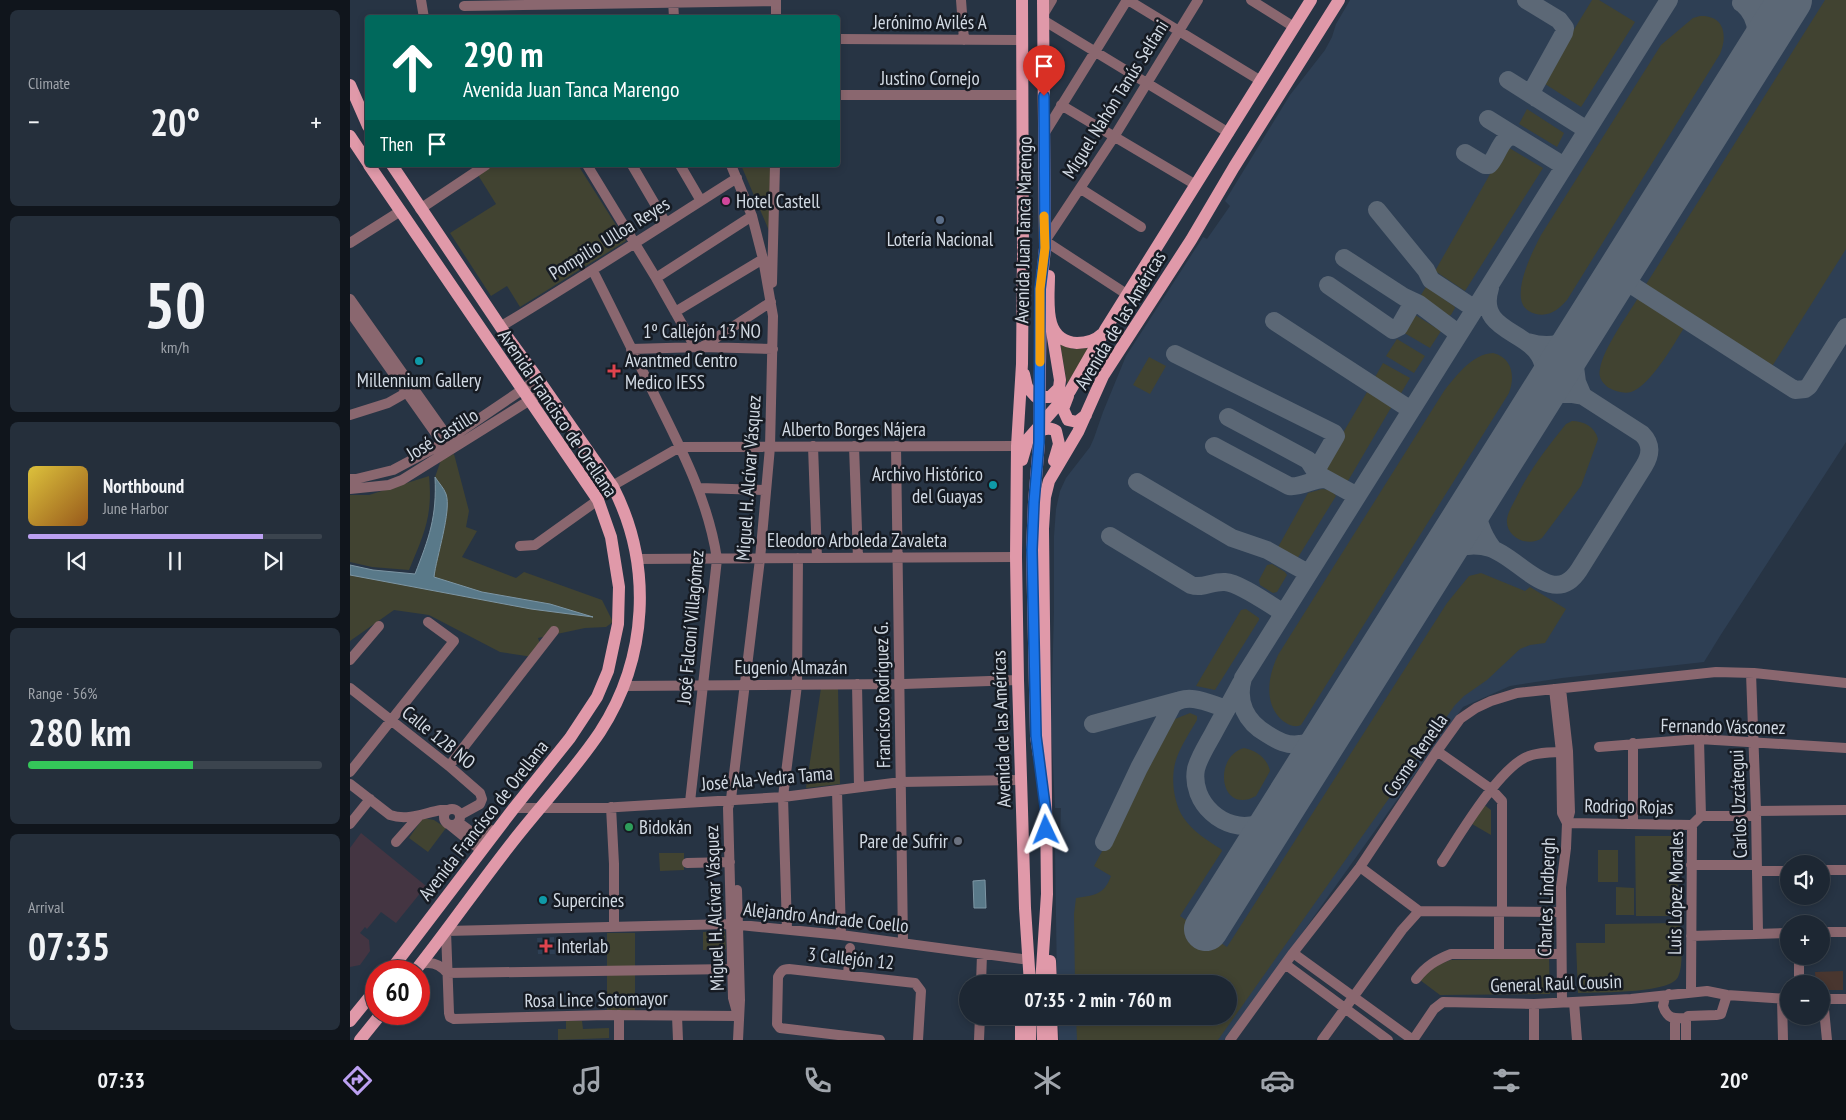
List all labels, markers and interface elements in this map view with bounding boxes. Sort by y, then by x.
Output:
street label: Jerónimo Avilés A [872,10,987,34]
street label: Miguel Nahón Tanús Selfani [1057,15,1173,183]
text: 290 m [463,31,544,77]
icon: ahead [380,35,445,100]
pin [1023,45,1065,96]
icon: arrive [1030,52,1058,80]
street label: Justino Cornejo [879,66,980,90]
text: Climate [28,73,70,93]
text: Avenida Juan Tanca Marengo [463,75,679,103]
text: 20° [150,97,200,146]
text: − [28,103,40,140]
text: + [310,103,322,140]
icon: arrive [423,130,451,158]
text: Then [380,132,413,156]
street label: Avenida Juan Tanca Marengo [1009,136,1037,324]
place label: Hotel Castell [736,189,821,213]
street label: Pompilio Ulloa Reyes [544,191,674,285]
marker: Hotel Castell [720,195,732,207]
marker: Lotería Nacional [934,214,946,226]
place label: Lotería Nacional [887,227,994,251]
street label: Avenida de las Américas [1069,246,1171,394]
text: 50 [144,262,206,346]
street label: 1º Callejón 13 NO [643,319,761,343]
street label: Avenida Francisco de Orellana [493,325,623,501]
text: km/h [161,337,189,357]
place label: Avantmed Centro Medico IESS [625,348,737,394]
marker: Millennium Gallery [413,355,425,367]
marker: Avantmed Centro Medico IESS [607,364,621,378]
place label: Millennium Gallery [357,368,482,392]
street label: Miguel H. Alcívar Vásquez [730,394,766,562]
street label: José Castillo [401,403,482,466]
street label: Alberto Borges Nájera [782,417,926,441]
place label: Archivo Histórico del Guayas [872,462,983,508]
text: Northbound [103,474,184,498]
marker: Archivo Histórico del Guayas [987,479,999,491]
text: June Harbor [103,498,168,518]
street label: Eleodoro Arboleda Zavaleta [767,528,947,552]
icon: previous [63,547,91,575]
icon: pause [161,547,189,575]
icon: next [259,547,287,575]
street label: José Falconí Villagómez [671,549,709,706]
street label: Francísco Rodríguez G. [869,622,895,768]
street label: Avenida de las Américas [986,650,1016,808]
street label: Eugenio Almazán [735,655,847,679]
text: Range · 56% [28,683,97,703]
street label: Calle 12B NO [397,700,481,774]
text: 280 km [28,707,131,756]
street label: Cosme Renella [1378,709,1452,801]
street label: Fernando Vásconez [1660,713,1786,739]
street label: Avenida Francisco de Orellana [413,735,553,905]
street label: Carlos Uzcátegui [1724,749,1752,859]
street label: José Ala-Vedra Tama [699,760,834,796]
street label: Rodrigo Rojas [1584,793,1674,819]
position arrow [1019,803,1071,855]
place label: Bidokán [639,815,692,839]
marker: Bidokán [623,821,635,833]
street label: Miguel H. Alcívar Vásquez [699,825,729,991]
place label: Pare de Sufrir [859,829,949,853]
street label: Luis López Morales [1662,831,1688,955]
marker: Pare de Sufrir [952,835,964,847]
street label: Charles Lindbergh [1532,837,1560,957]
map controls [1780,855,1830,1025]
button: sound [1780,855,1830,905]
place label: Supercines [553,888,624,912]
marker: Supercines [537,894,549,906]
street label: Alejandro Andrade Coello [742,896,910,938]
text: Arrival [28,897,64,917]
button: + [1780,915,1830,965]
text: 07:35 [28,921,110,970]
place label: Interlab [557,934,608,958]
marker: Interlab [539,939,553,953]
street label: 3 Callejón 12 [806,942,896,974]
speed limit sign: 60 [365,960,430,1025]
street label: General Raúl Cousin [1490,969,1622,997]
button: − [1780,975,1830,1025]
street label: Rosa Lince Sotomayor [524,986,669,1012]
text: 07:35 · 2 min · 760 m [1025,988,1171,1012]
icon: directions [340,1063,375,1098]
icon: music [570,1063,605,1098]
icon: phone [800,1063,835,1098]
icon: climate [1030,1063,1065,1098]
icon: car [1260,1063,1295,1098]
icon: filters [1489,1063,1524,1098]
text: 07:33 [97,1066,145,1094]
text: 20° [1719,1066,1748,1094]

